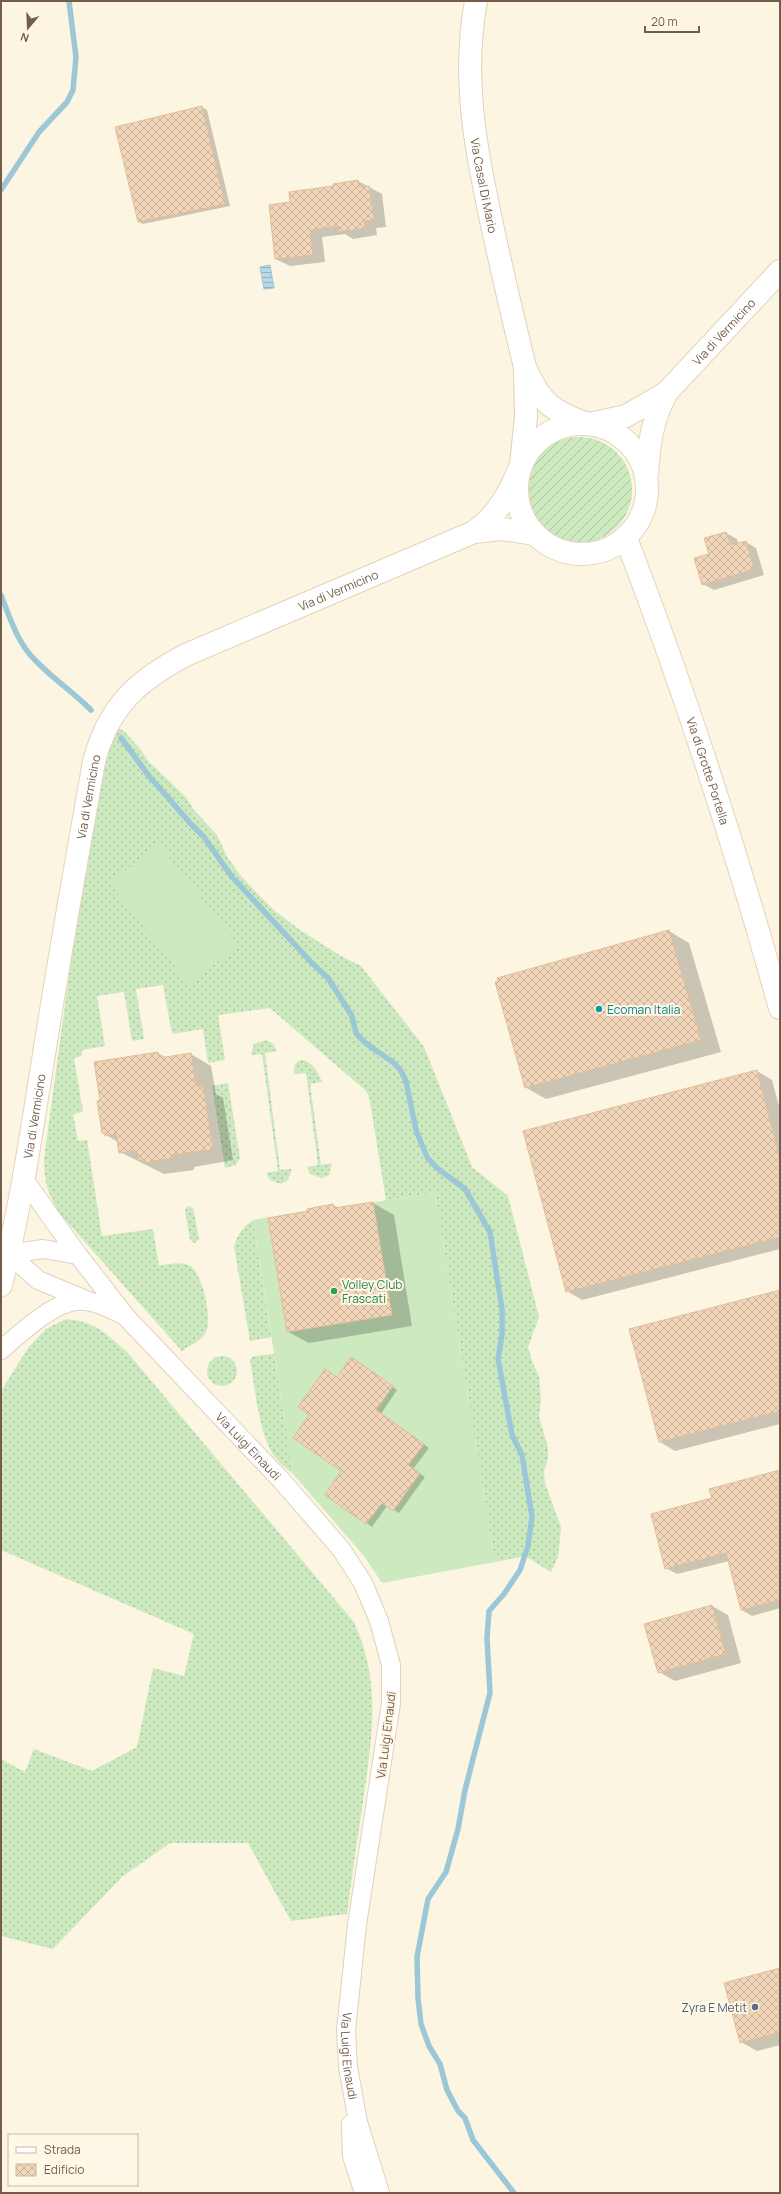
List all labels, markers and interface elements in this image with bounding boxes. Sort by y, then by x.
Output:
north arrow [8,8,48,48]
scale bar [645,8,699,34]
text: 20 m [651,13,678,30]
text: N [18,30,31,46]
street label: Via Casal Di Mario [467,137,502,235]
street label: Via di Vermicino [688,294,759,369]
street label: Via di Vermicino [295,565,381,615]
street label: Via di Grotte Portella [683,715,734,827]
street label: Via di Vermicino [72,752,104,840]
place label: Ecoman Italia [607,1001,680,1018]
marker: Ecoman Italia [594,1004,604,1014]
street label: Via di Vermicino [19,1073,49,1160]
place label: Volley Club Frascati [342,1276,402,1307]
marker: Volley Club Frascati [329,1286,339,1296]
street label: Via Luigi Einaudi [212,1408,285,1484]
street label: Via Luigi Einaudi [372,1690,400,1780]
place label: Zyra E Metit [681,1999,747,2016]
marker: Zyra E Metit [750,2002,760,2012]
street label: Via Luigi Einaudi [337,2011,362,2101]
legend [8,2134,138,2186]
text: Strada [44,2141,81,2158]
text: Edificio [44,2161,84,2178]

